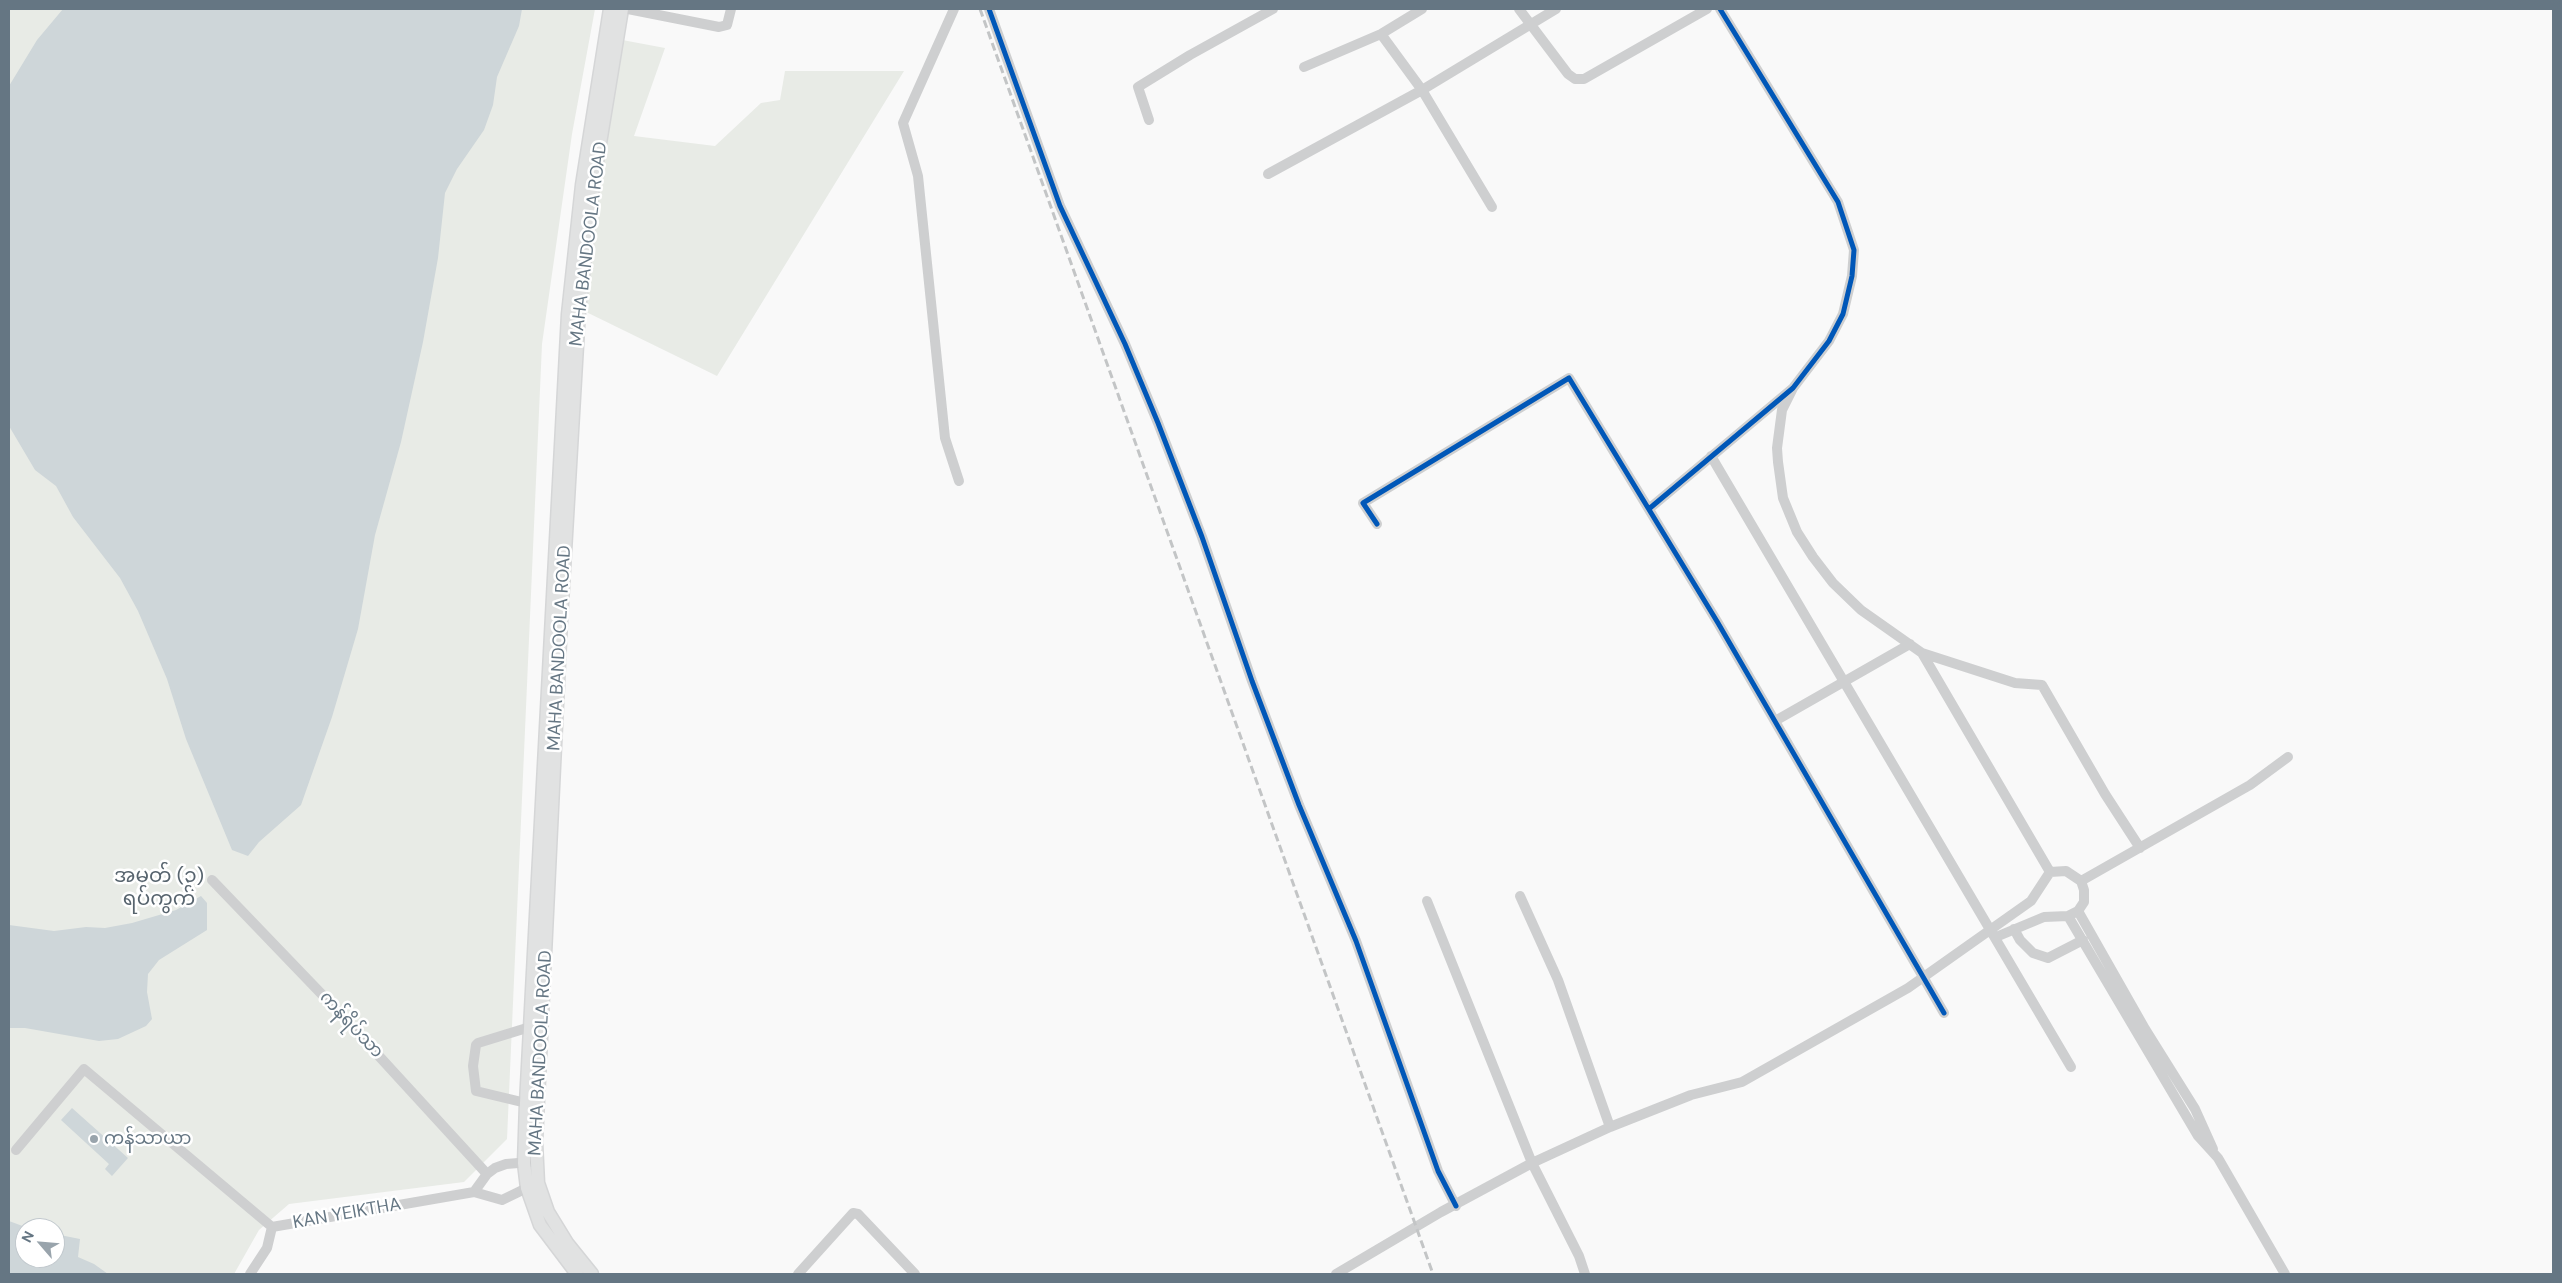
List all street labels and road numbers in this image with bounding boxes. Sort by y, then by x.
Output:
street label: MAHA BANDOOLA ROAD [566,141,612,347]
street label: MAHA BANDOOLA ROAD [544,545,576,751]
street label: MAHA BANDOOLA ROAD [525,950,557,1156]
street label: ကန်ရိပ်သာ [315,987,387,1063]
street label: KAN YEIKTHA [291,1194,403,1234]

